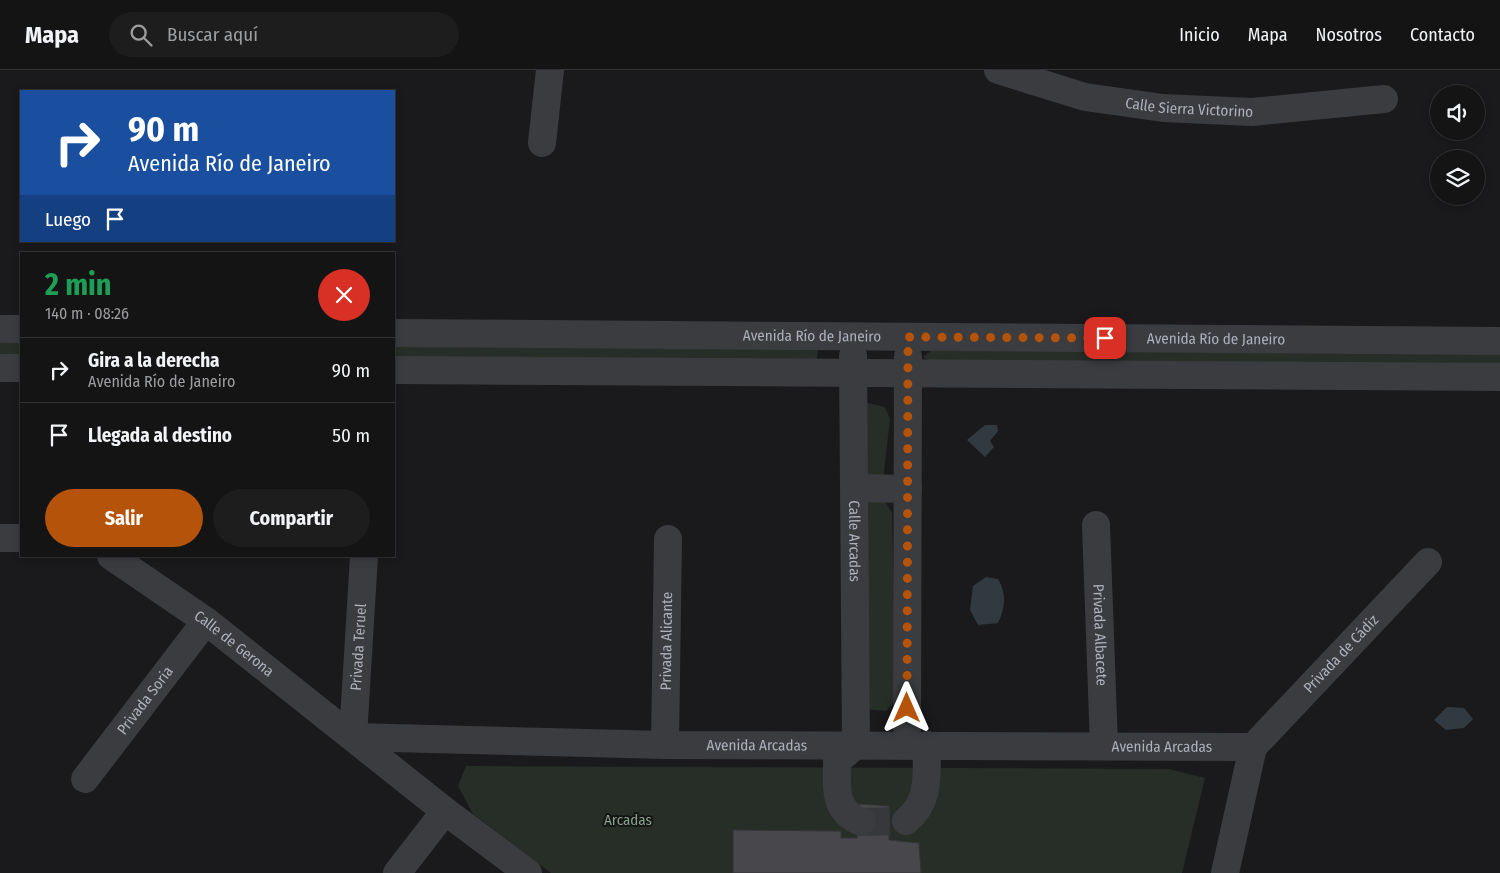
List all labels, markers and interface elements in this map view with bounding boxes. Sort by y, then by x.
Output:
search box [109,12,459,57]
text: Mapa [25,21,79,49]
icon: search [127,21,155,49]
text: Buscar aquí [167,23,258,46]
text: Inicio [1179,24,1220,46]
text: Mapa [1248,24,1288,46]
text: Nosotros [1316,24,1382,46]
text: Contacto [1410,24,1475,46]
map controls [1430,85,1485,205]
button: sound [1430,85,1485,140]
street label: Calle Sierra Victorino [1124,94,1254,121]
text: 90 m [128,108,199,150]
icon: right [45,110,110,175]
text: Avenida Río de Janeiro [128,150,331,177]
button: layers [1430,150,1485,205]
icon: arrive [101,205,129,233]
text: Luego [45,208,91,231]
text: 2 min [45,267,112,303]
button: close [318,269,370,321]
text: 140 m · 08:26 [45,304,129,323]
pin [1084,317,1126,359]
icon: arrive [1091,324,1119,352]
street label: Avenida Río de Janeiro [743,327,881,346]
street label: Avenida Río de Janeiro [1147,329,1285,348]
text: Gira a la derecha [88,349,220,372]
icon: right [45,356,73,384]
text: 90 m [332,359,370,382]
text: Avenida Río de Janeiro [88,372,235,391]
icon: arrive [45,421,73,449]
text: Llegada al destino [88,424,232,447]
text: 50 m [332,424,370,447]
button: Salir [45,489,203,547]
button: Compartir [213,489,370,547]
street label: Calle Arcadas [845,500,864,582]
street label: Privada Albacete [1089,584,1111,686]
street label: Privada Alicante [657,592,676,690]
street label: Privada Teruel [347,603,370,691]
street label: Calle de Gerona [191,607,277,680]
street label: Privada de Cádiz [1300,611,1382,697]
street label: Privada Soria [113,663,177,738]
position arrow [880,681,932,733]
street label: Avenida Arcadas [707,736,807,754]
street label: Avenida Arcadas [1112,738,1212,756]
park label: Arcadas [604,811,652,829]

